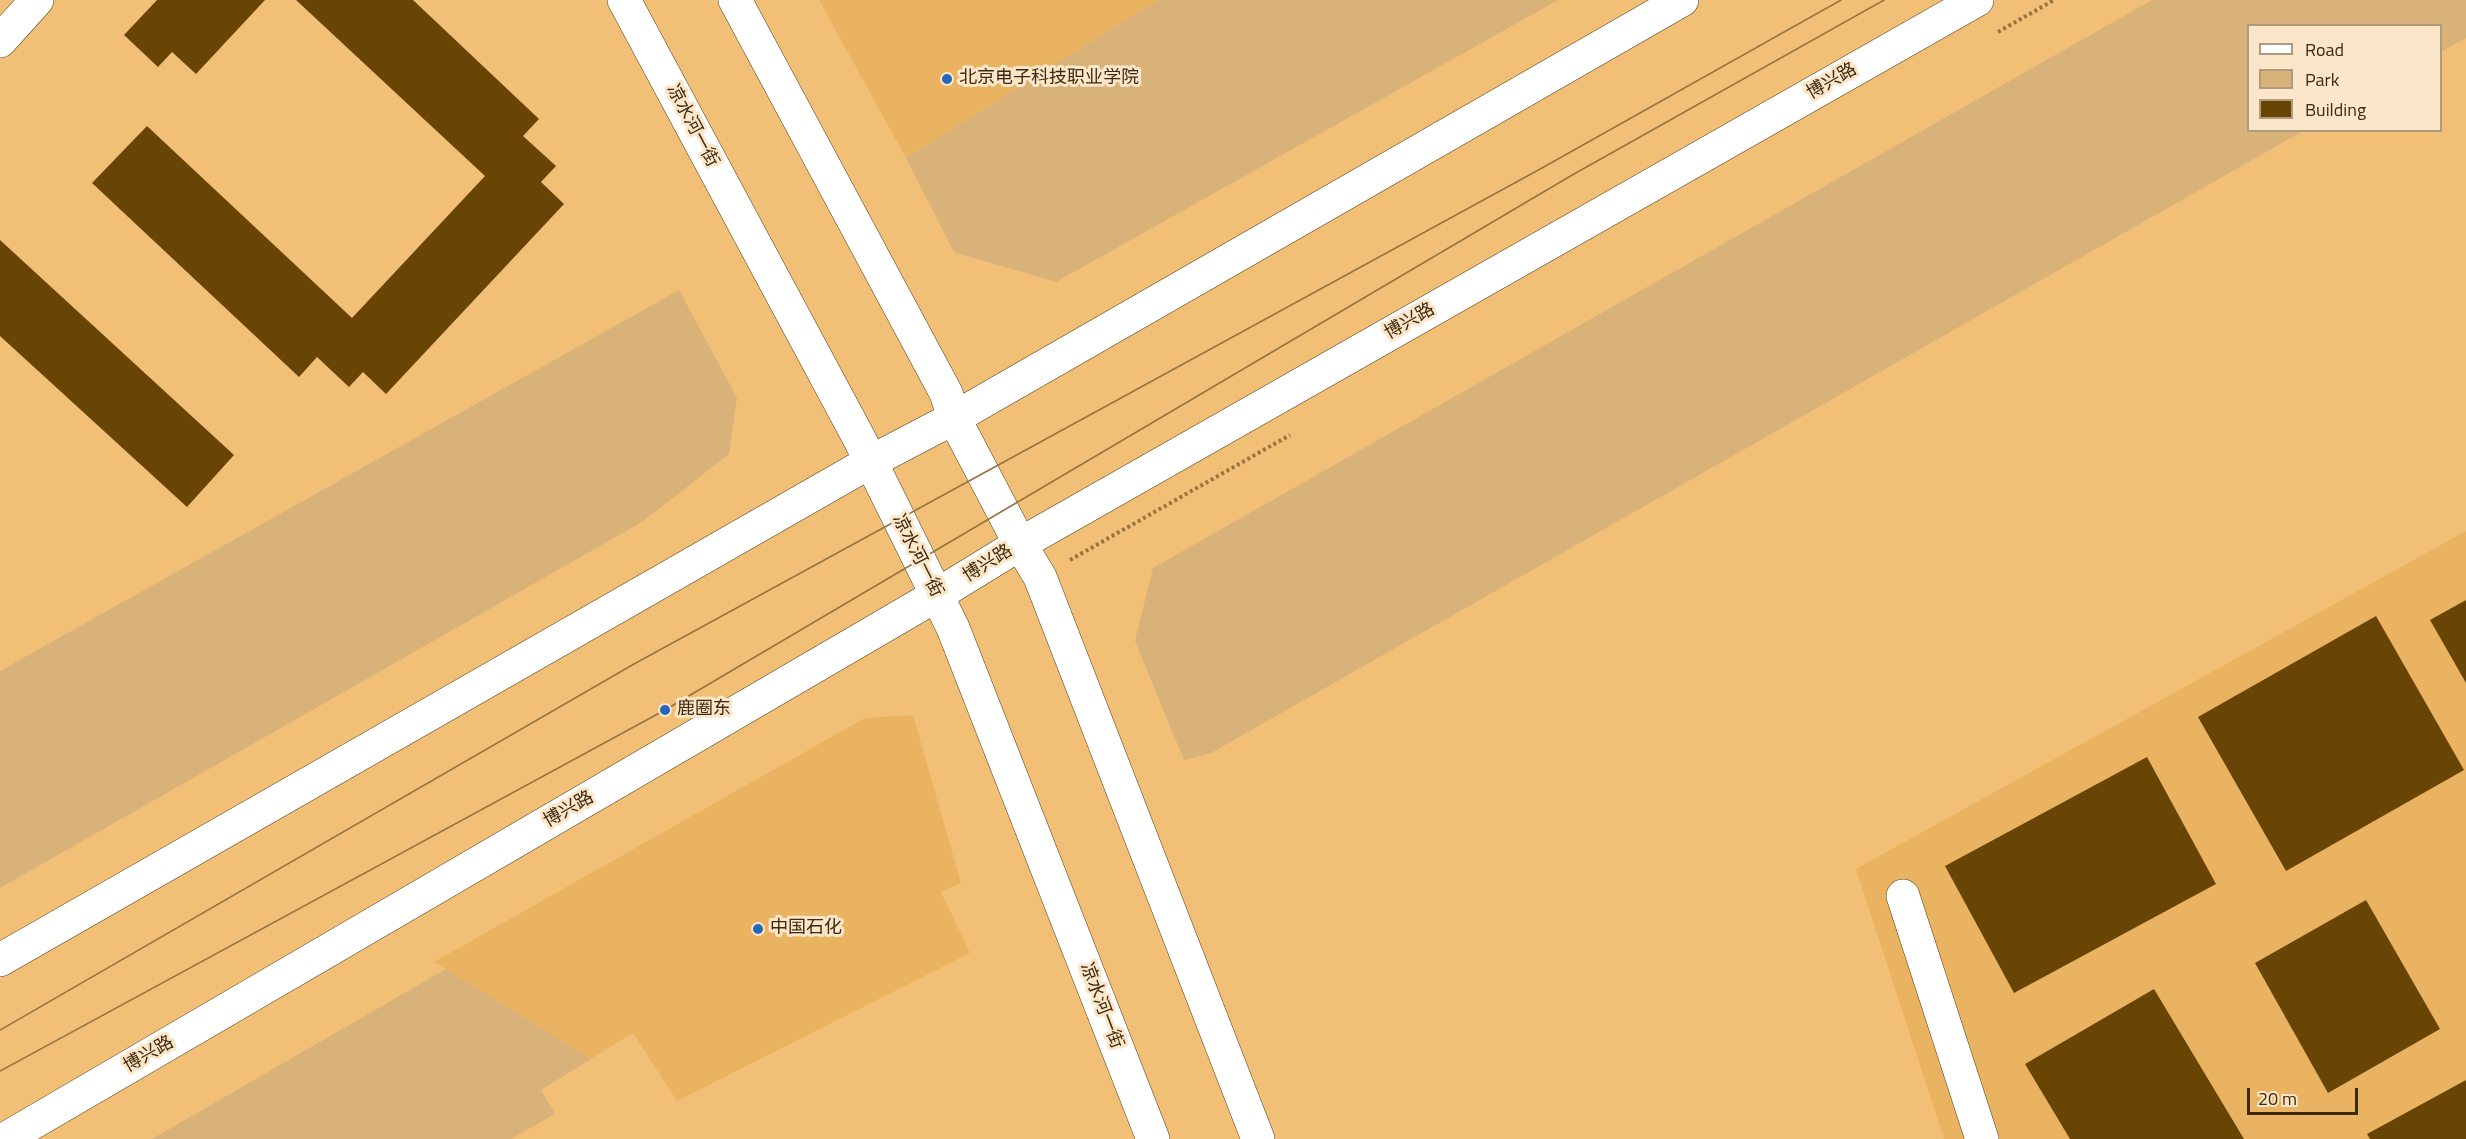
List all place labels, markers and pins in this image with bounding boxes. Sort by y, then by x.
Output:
place label: 北京电子科技职业学院 [959,68,1139,90]
marker: 北京电子科技职业学院 [940,72,954,86]
place label: 鹿圈东 [677,699,731,721]
marker: 鹿圈东 [658,703,672,717]
place label: 中国石化 [770,918,842,940]
marker: 中国石化 [751,922,765,936]

